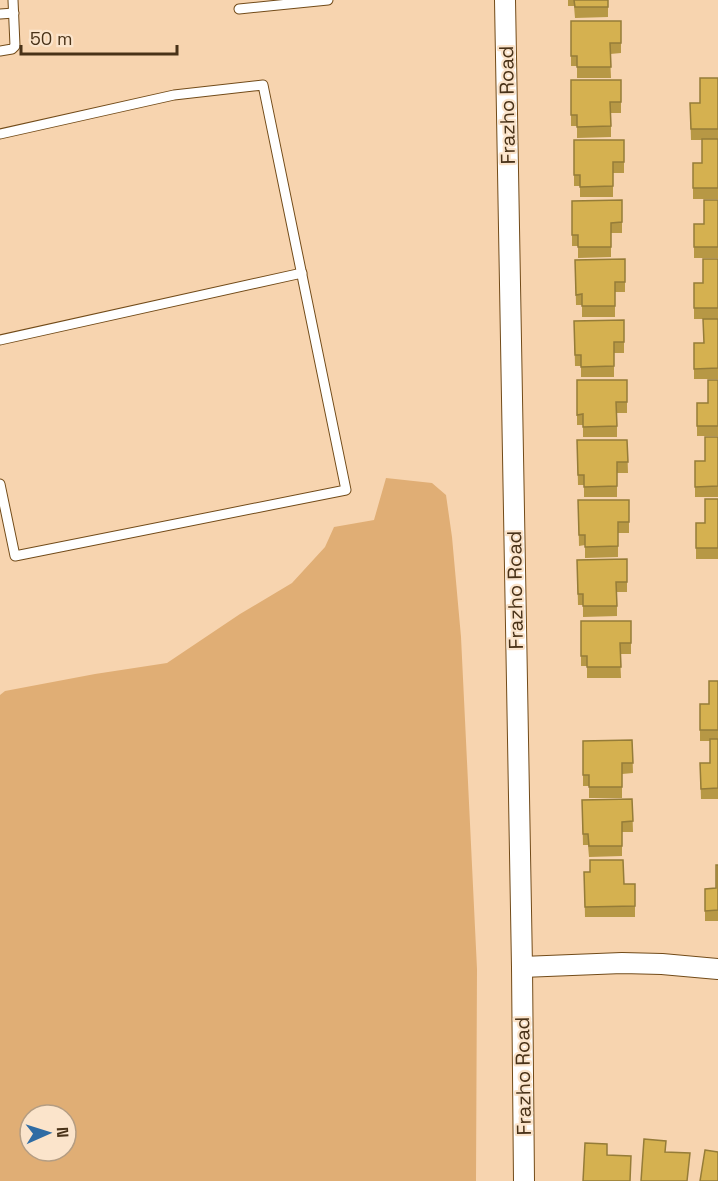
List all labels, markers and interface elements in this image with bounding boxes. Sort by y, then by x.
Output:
scale bar [21,18,177,56]
text: 50 m [30,27,72,50]
street label: Frazho Road [493,45,521,165]
street label: Frazho Road [501,530,529,650]
street label: Frazho Road [509,1016,537,1136]
north arrow [18,1103,78,1163]
text: N [52,1126,73,1138]

